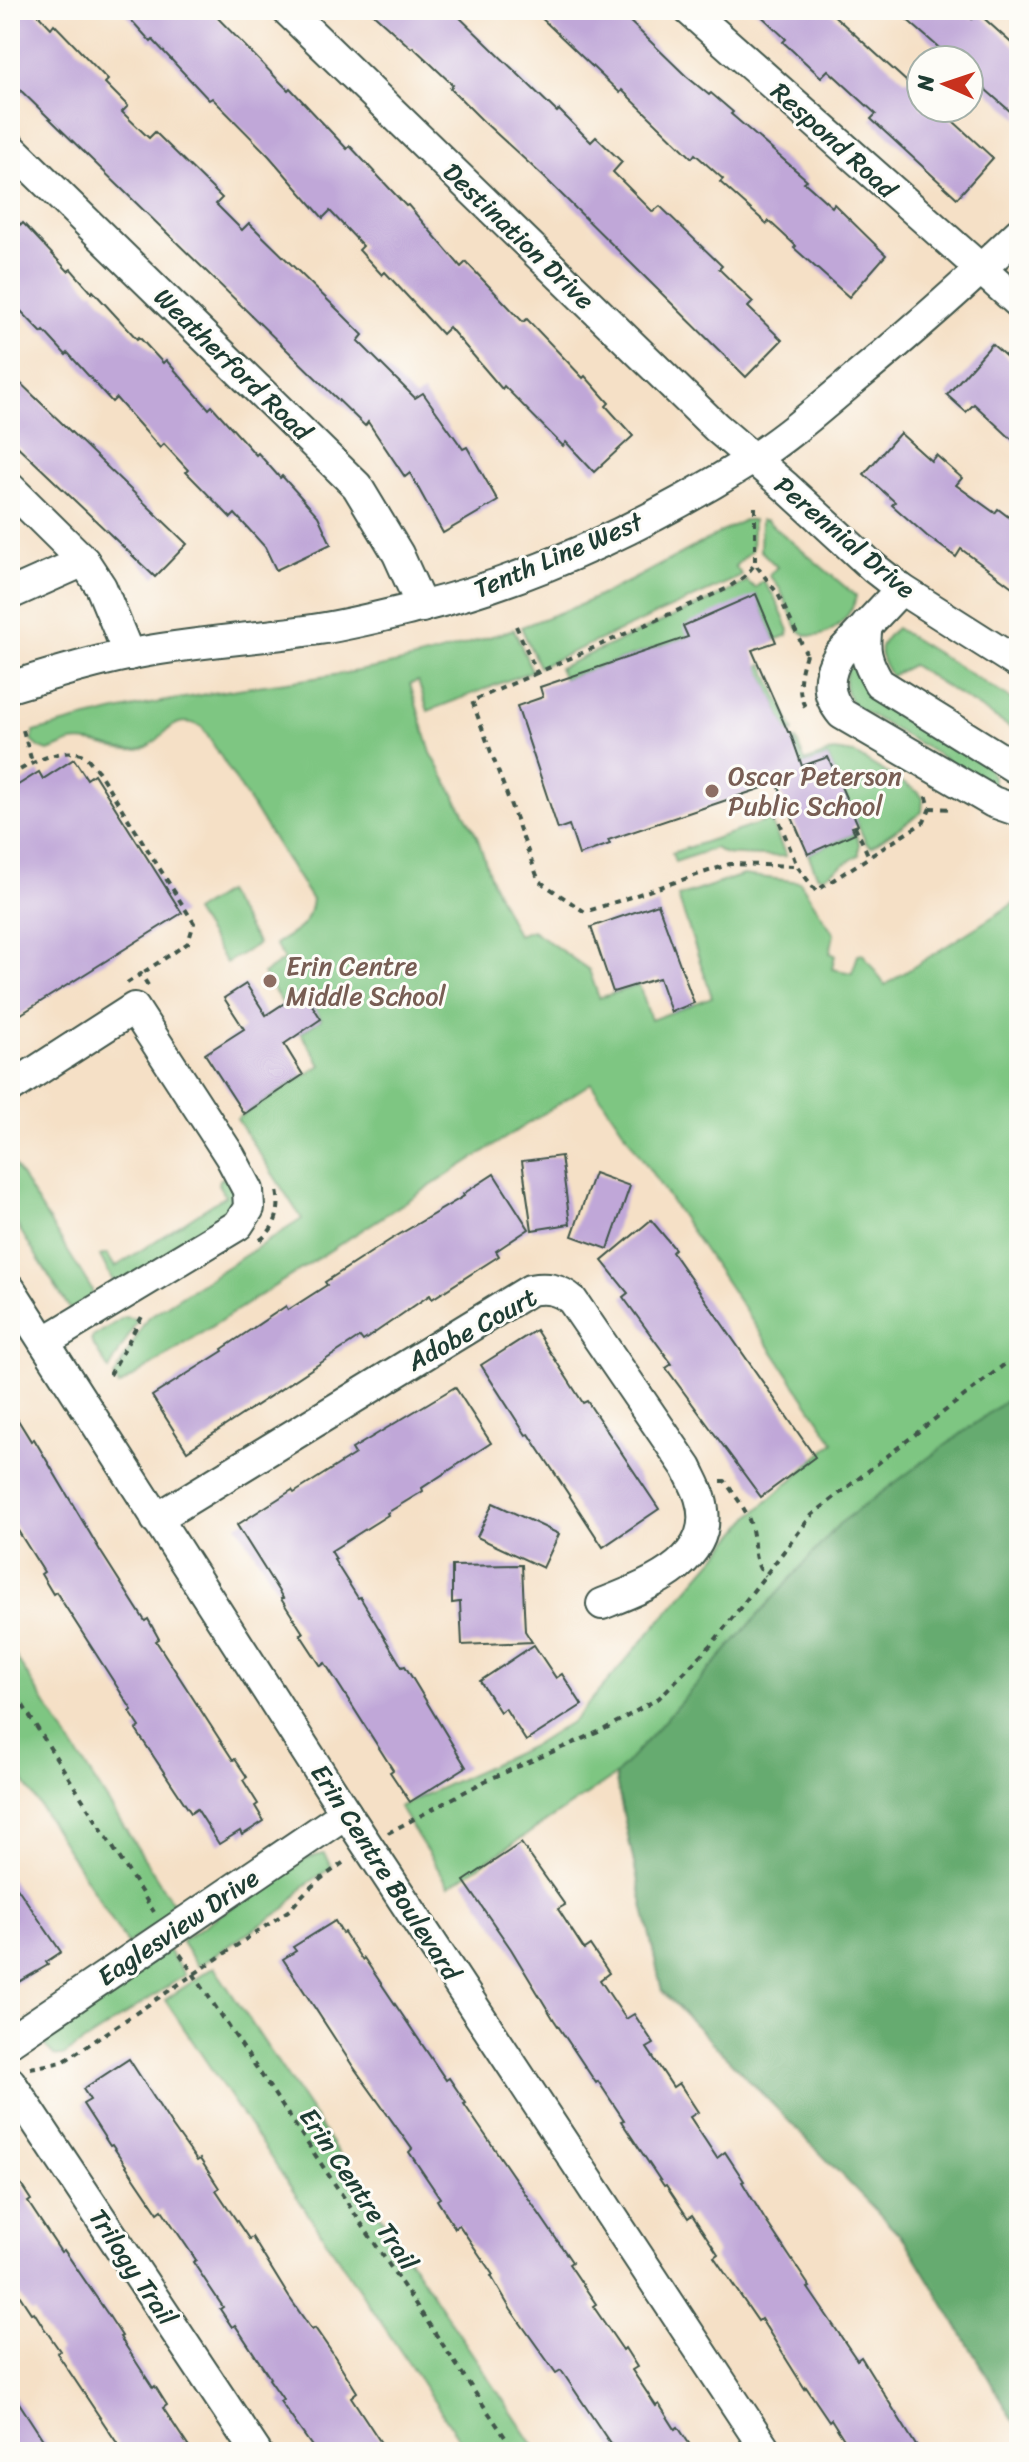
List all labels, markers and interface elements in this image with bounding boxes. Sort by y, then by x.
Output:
north arrow [905,44,985,124]
street label: Respond Road [760,70,910,211]
text: N [906,74,945,93]
street label: Destination Drive [432,151,606,321]
street label: Weatherford Road [143,276,325,454]
street label: Perennial Drive [764,464,927,611]
street label: Tenth Line West [466,498,651,611]
place label: Oscar Peterson Public School [728,753,902,829]
marker: Oscar Peterson Public School [703,782,721,800]
place label: Erin Centre Middle School [286,943,446,1019]
marker: Erin Centre Middle School [261,972,279,990]
street label: Adobe Court [397,1274,546,1384]
street label: Erin Centre Boulevard [298,1754,475,1992]
street label: Eaglesview Drive [87,1855,269,1998]
street label: Erin Centre Trail [287,2098,431,2281]
street label: Trilogy Trail [76,2198,190,2336]

